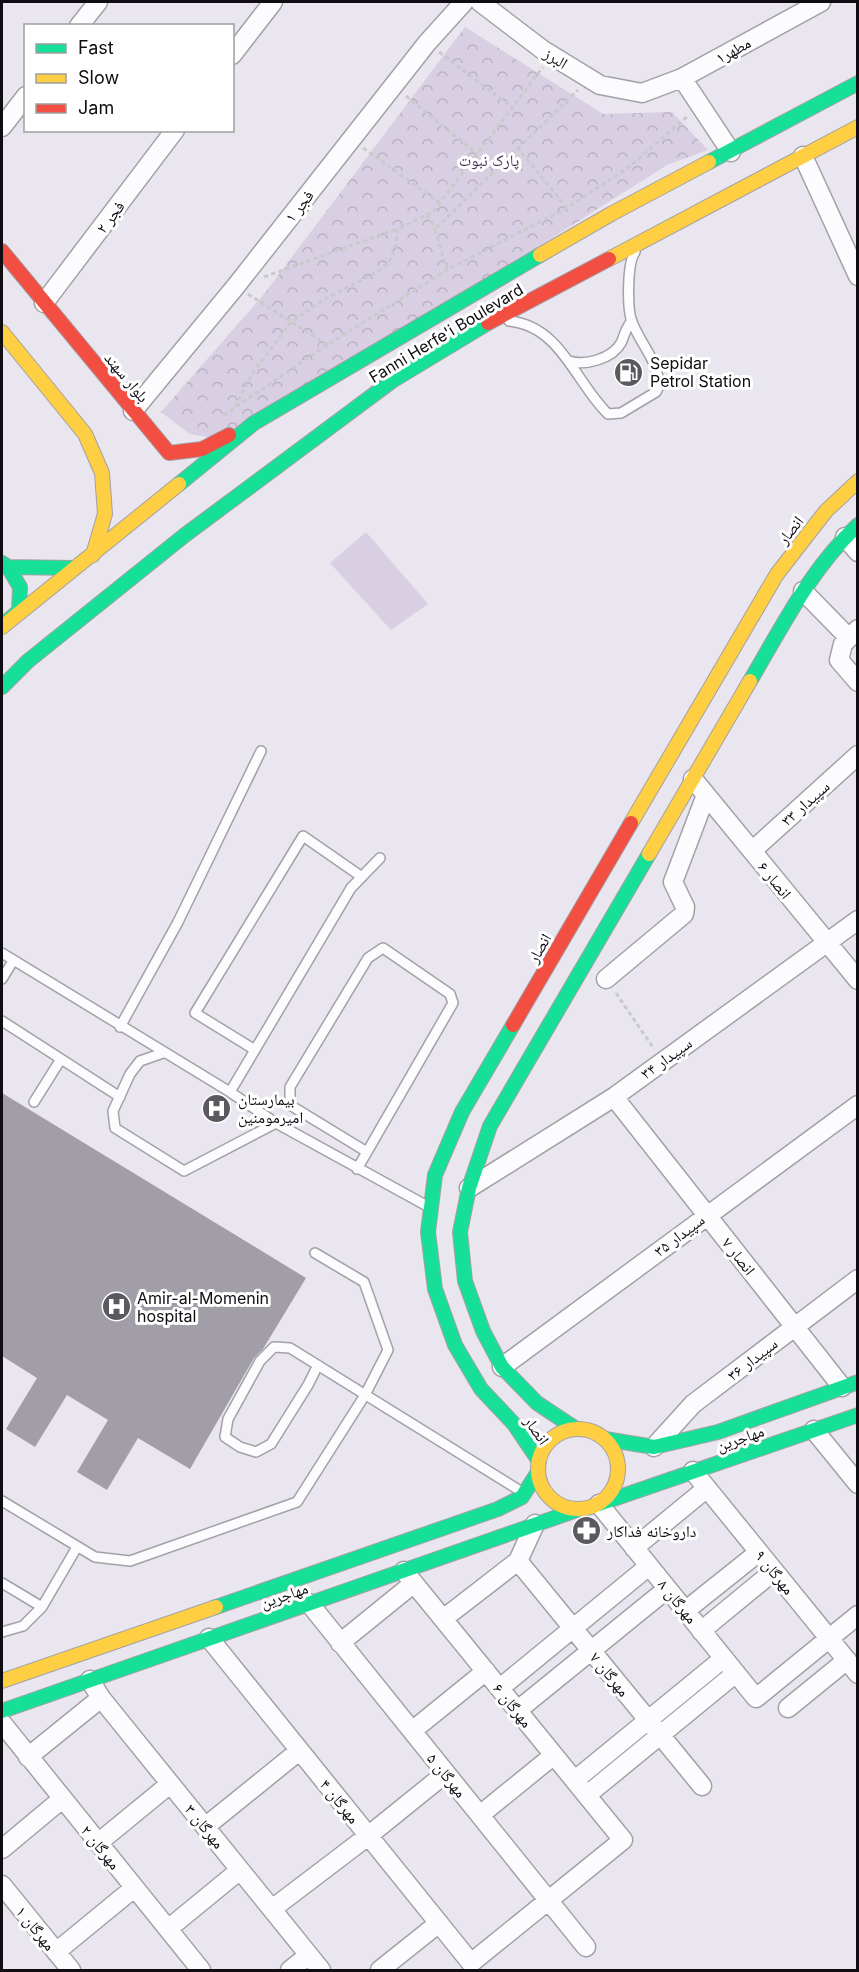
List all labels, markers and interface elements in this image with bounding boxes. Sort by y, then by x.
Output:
legend [24,24,234,132]
street label: مطهر۱ [712,32,754,68]
text: Fast [78,37,114,58]
street label: البرز [539,42,572,73]
text: Slow [78,67,119,88]
text: Jam [78,97,114,118]
park label: پارک نبوت [459,150,520,170]
street label: فجر ۱ [280,186,318,226]
street label: فجر ۲ [91,197,129,237]
street label: Fanni Herfe'i Boulevard [365,279,527,387]
street label: بلوار سهند [100,348,154,406]
place label: Sepidar Petrol Station [650,353,751,391]
fuel station icon: Sepidar Petrol Station [613,356,645,388]
street label: انصار [772,512,807,549]
street label: سپیدار ۳۳ [777,776,834,830]
street label: انصار ۶ [754,857,796,903]
street label: انصار [522,930,555,967]
street label: سپیدار ۳۴ [636,1033,696,1083]
place label: بیمارستان امیرمومنین [238,1089,303,1128]
hospital icon: بیمارستان امیرمومنین [201,1092,233,1124]
street label: سپیدار ۳۵ [650,1209,708,1261]
street label: انصار ۷ [718,1233,760,1279]
place label: Amir-al-Momenin hospital [137,1288,269,1326]
hospital icon: Amir-al-Momenin hospital [100,1291,132,1323]
street label: سپیدار ۳۶ [723,1333,781,1385]
street label: انصار [519,1411,554,1448]
street label: مهاجرین [714,1421,767,1456]
pharmacy icon: داروخانه فداکار [570,1515,602,1547]
place label: داروخانه فداکار [606,1521,696,1541]
street label: مهرگان ۹ [750,1546,799,1599]
street label: مهرگان ۸ [653,1575,702,1628]
street label: مهاجرین [258,1578,311,1613]
street label: مهرگان ۷ [585,1648,634,1701]
street label: مهرگان ۶ [488,1679,537,1732]
street label: مهرگان ۵ [422,1749,471,1802]
street label: مهرگان ۴ [315,1775,364,1828]
street label: مهرگان ۳ [180,1800,229,1853]
street label: مهرگان ۲ [76,1821,125,1874]
street label: مهرگان ۱ [11,1902,60,1955]

